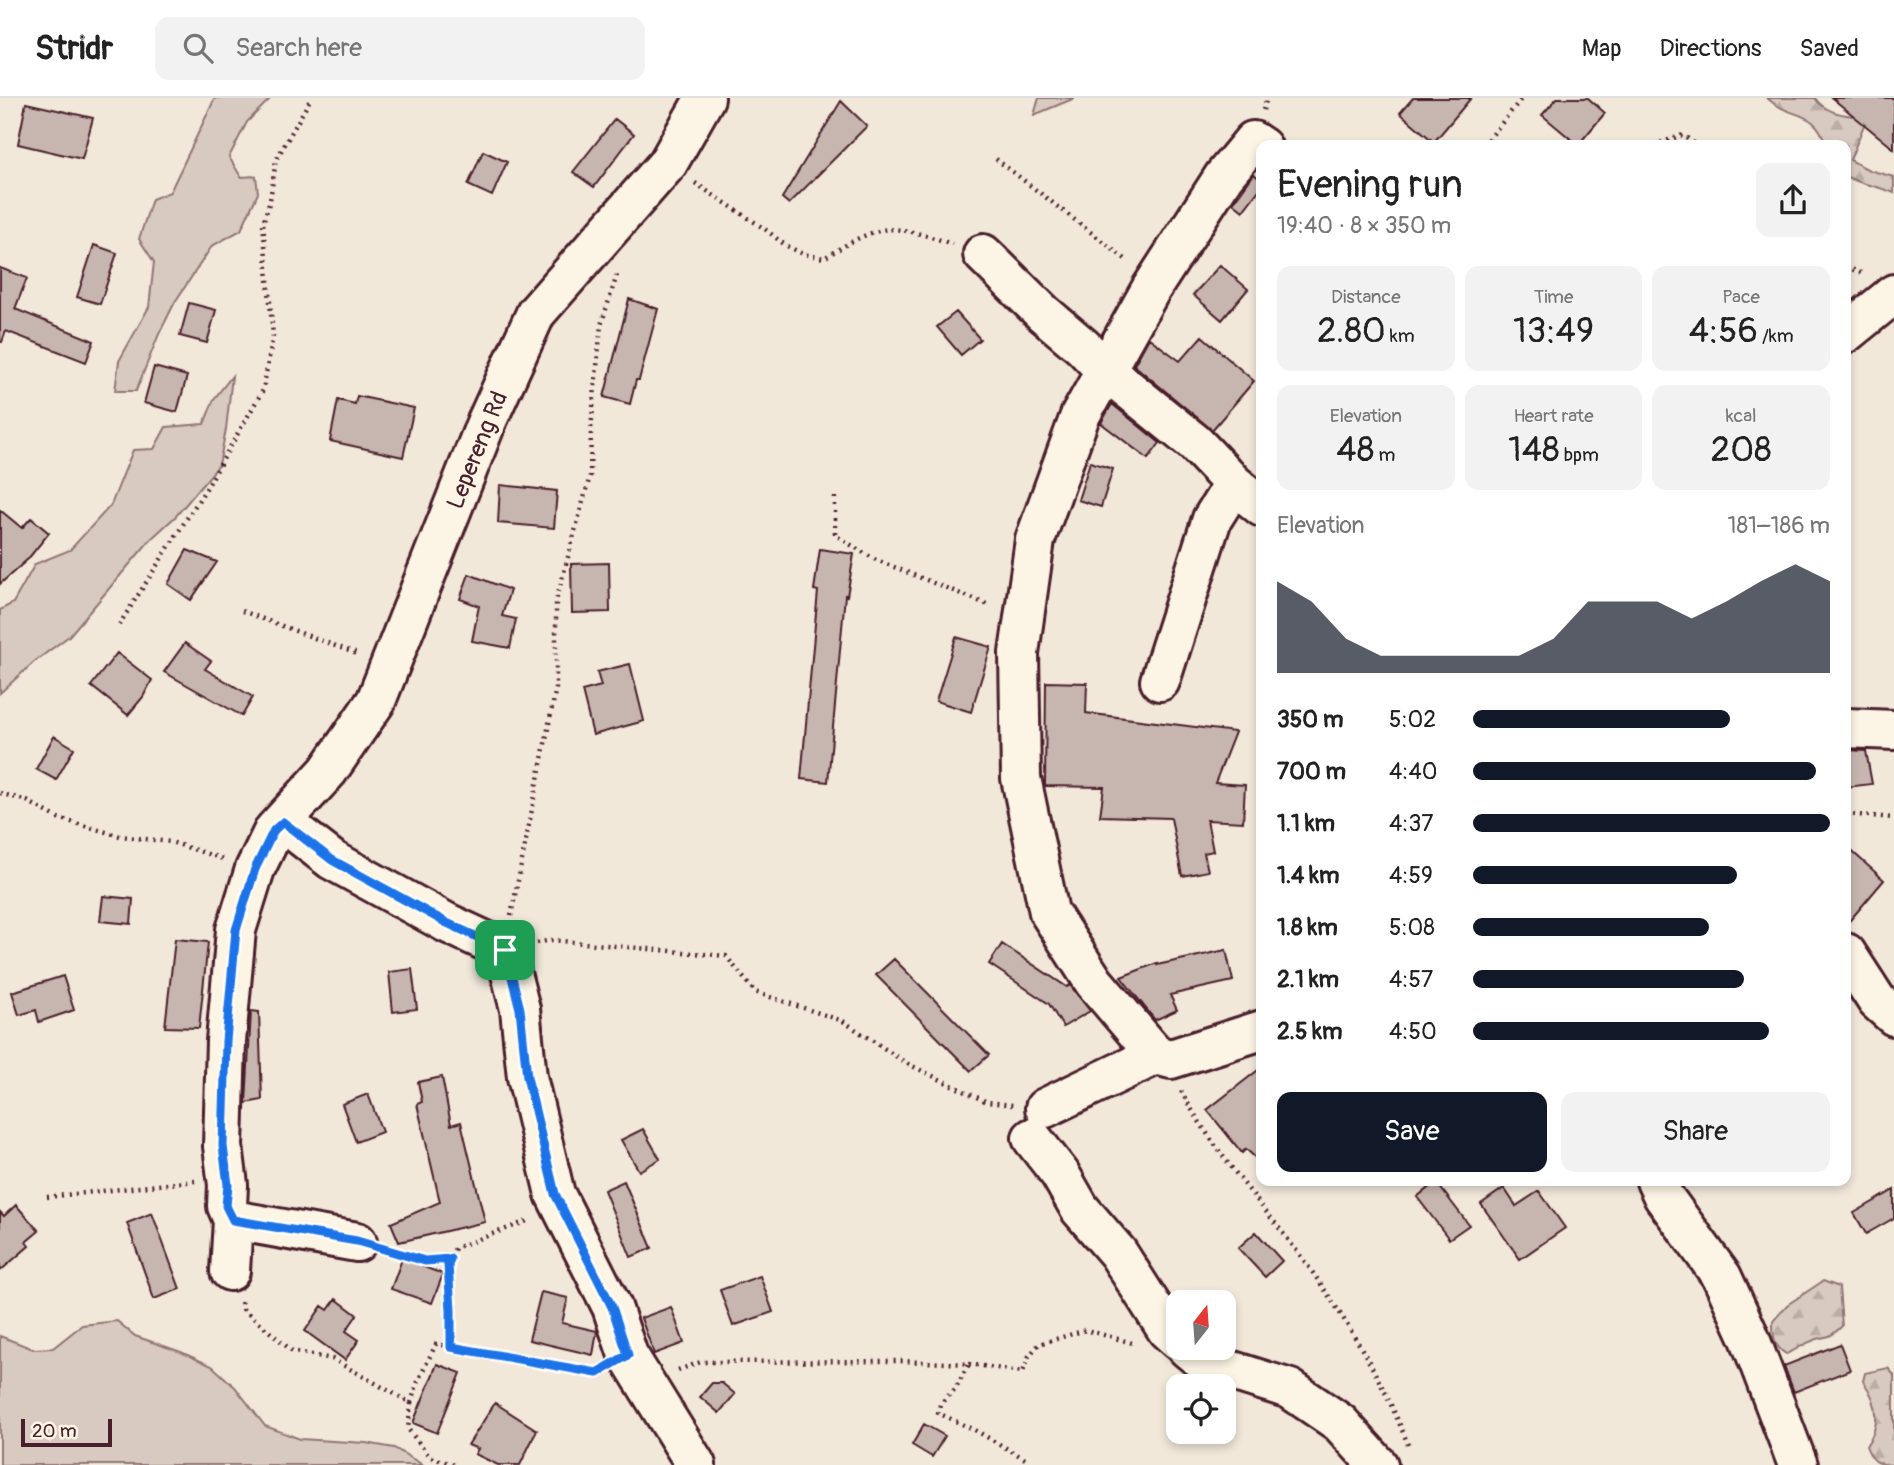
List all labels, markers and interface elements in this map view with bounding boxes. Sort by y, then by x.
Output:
search box [155,17,645,80]
text: Stridr [35,28,113,69]
icon: search [179,29,217,67]
text: Search here [235,32,362,64]
text: Map [1582,34,1622,63]
text: Directions [1660,34,1761,63]
text: Saved [1799,34,1859,63]
text: Evening run [1277,161,1463,209]
button: share [1756,163,1830,237]
text: 19:40 · 8 × 350 m [1277,211,1451,240]
text: Distance [1331,285,1401,309]
text: Time [1534,285,1573,309]
text: Pace [1722,285,1760,309]
text: 2.80 [1317,309,1386,353]
text: 13:49 [1513,309,1594,353]
text: 4:56 [1689,309,1758,353]
text: km [1386,324,1415,348]
text: /km [1758,324,1794,348]
street label: Lepereng Rd [441,387,514,513]
text: Elevation [1330,404,1402,428]
text: Heart rate [1513,404,1594,428]
text: kcal [1726,404,1757,428]
text: 48 [1336,428,1374,472]
text: 148 [1508,428,1560,472]
text: 208 [1711,428,1772,472]
text: m [1374,443,1395,467]
text: bpm [1560,443,1599,467]
text: Elevation [1277,511,1365,540]
text: 181–186 m [1727,511,1830,540]
text: 350 m [1277,705,1343,734]
text: 5:02 [1389,705,1436,734]
text: 700 m [1277,757,1346,786]
text: 4:40 [1389,757,1438,786]
text: 1.1 km [1277,809,1335,838]
text: 4:37 [1389,809,1433,838]
text: 1.4 km [1277,861,1339,890]
text: 4:59 [1389,861,1433,890]
text: 1.8 km [1277,913,1338,942]
text: 5:08 [1389,913,1435,942]
pin [475,920,535,980]
icon: arrive [486,931,524,969]
text: 2.1 km [1277,965,1339,994]
text: 4:57 [1389,965,1433,994]
text: 2.5 km [1277,1017,1342,1046]
text: 4:50 [1389,1017,1437,1046]
button: Save [1277,1092,1547,1172]
button: Share [1561,1092,1830,1172]
north arrow [1166,1290,1236,1360]
map controls [1166,1290,1236,1444]
button: locate [1166,1374,1236,1444]
scale bar [21,1416,112,1448]
text: 20 m [32,1419,77,1443]

